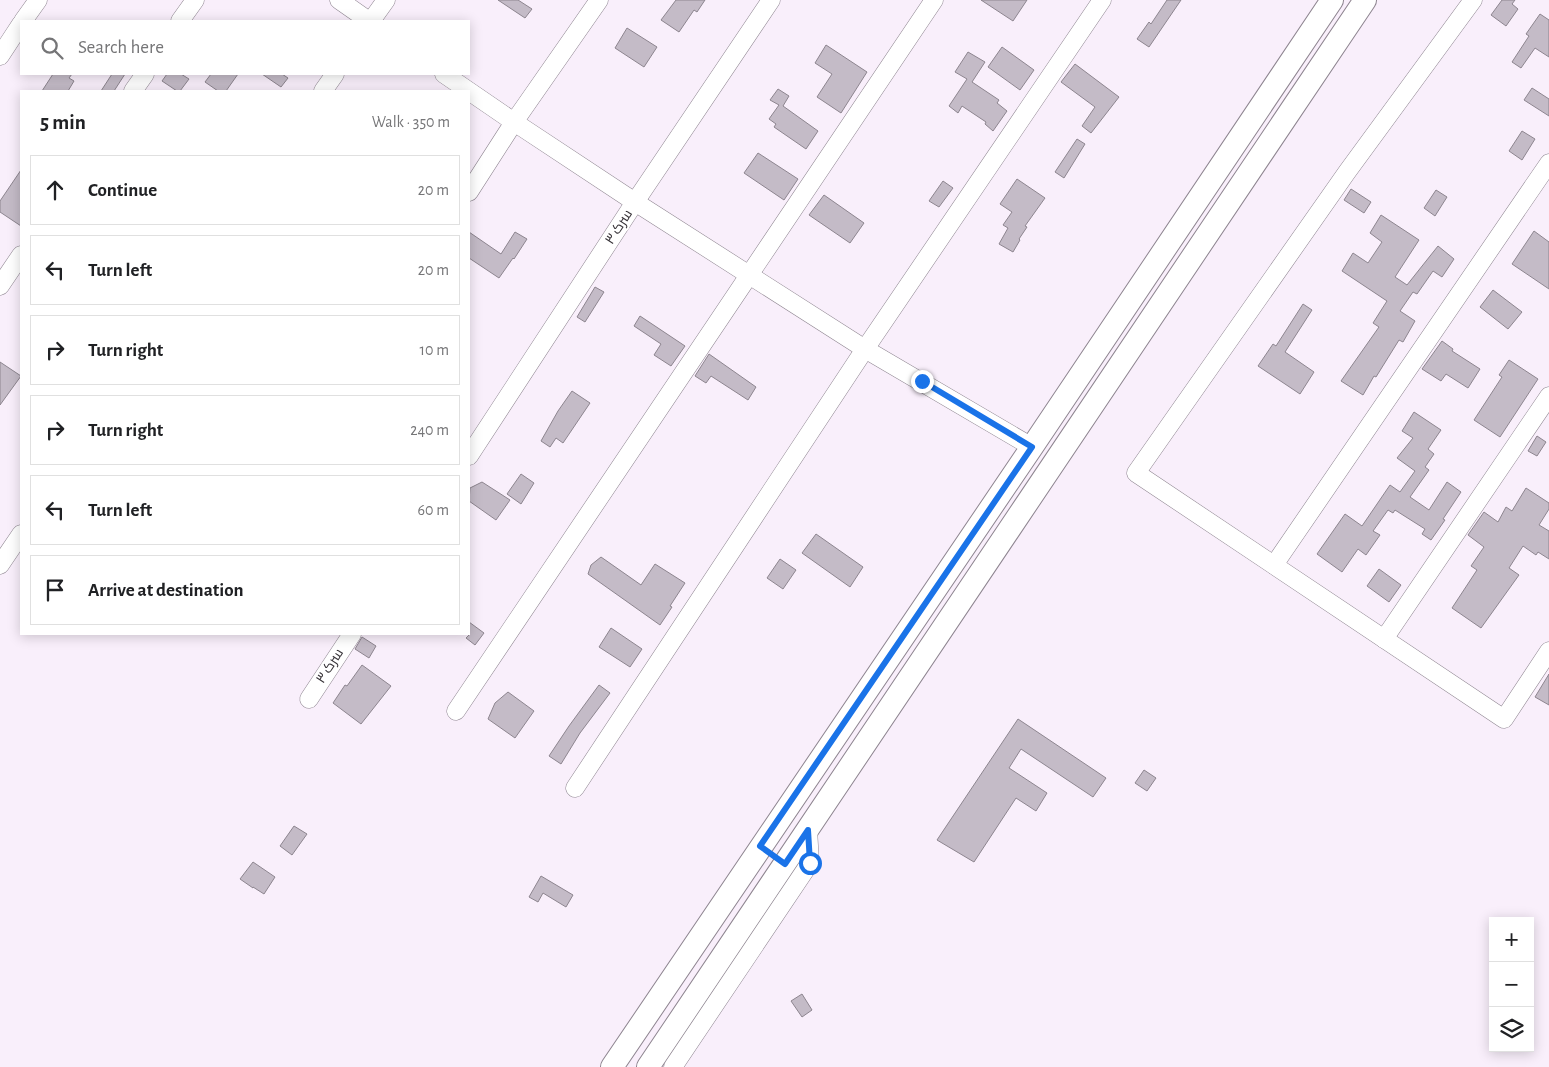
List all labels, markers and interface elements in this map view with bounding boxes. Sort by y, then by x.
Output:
search box [20,20,470,75]
icon: search [38,34,66,62]
text: Search here [78,38,164,57]
text: 5 min [40,112,86,133]
text: Walk · 350 m [372,114,450,130]
icon: ahead [41,176,69,204]
text: Continue [88,181,157,200]
text: 20 m [418,182,449,198]
street label: سرک ۳ [603,207,635,247]
icon: left [41,256,69,284]
text: Turn left [88,261,152,280]
text: 20 m [418,262,449,278]
icon: right [41,336,69,364]
text: Turn right [88,341,163,360]
text: 10 m [420,342,449,358]
route end [911,370,934,393]
icon: right [41,416,69,444]
text: Turn right [88,421,163,440]
text: 240 m [410,422,449,438]
icon: left [41,496,69,524]
text: Turn left [88,501,152,520]
text: 60 m [418,502,449,518]
icon: arrive [41,576,69,604]
text: Arrive at destination [88,581,244,600]
street label: سرک ۳ [314,646,346,686]
route start [799,852,822,875]
map controls [1489,917,1534,1052]
button: + [1489,917,1534,962]
button: − [1489,962,1534,1007]
button: layers [1489,1007,1534,1052]

